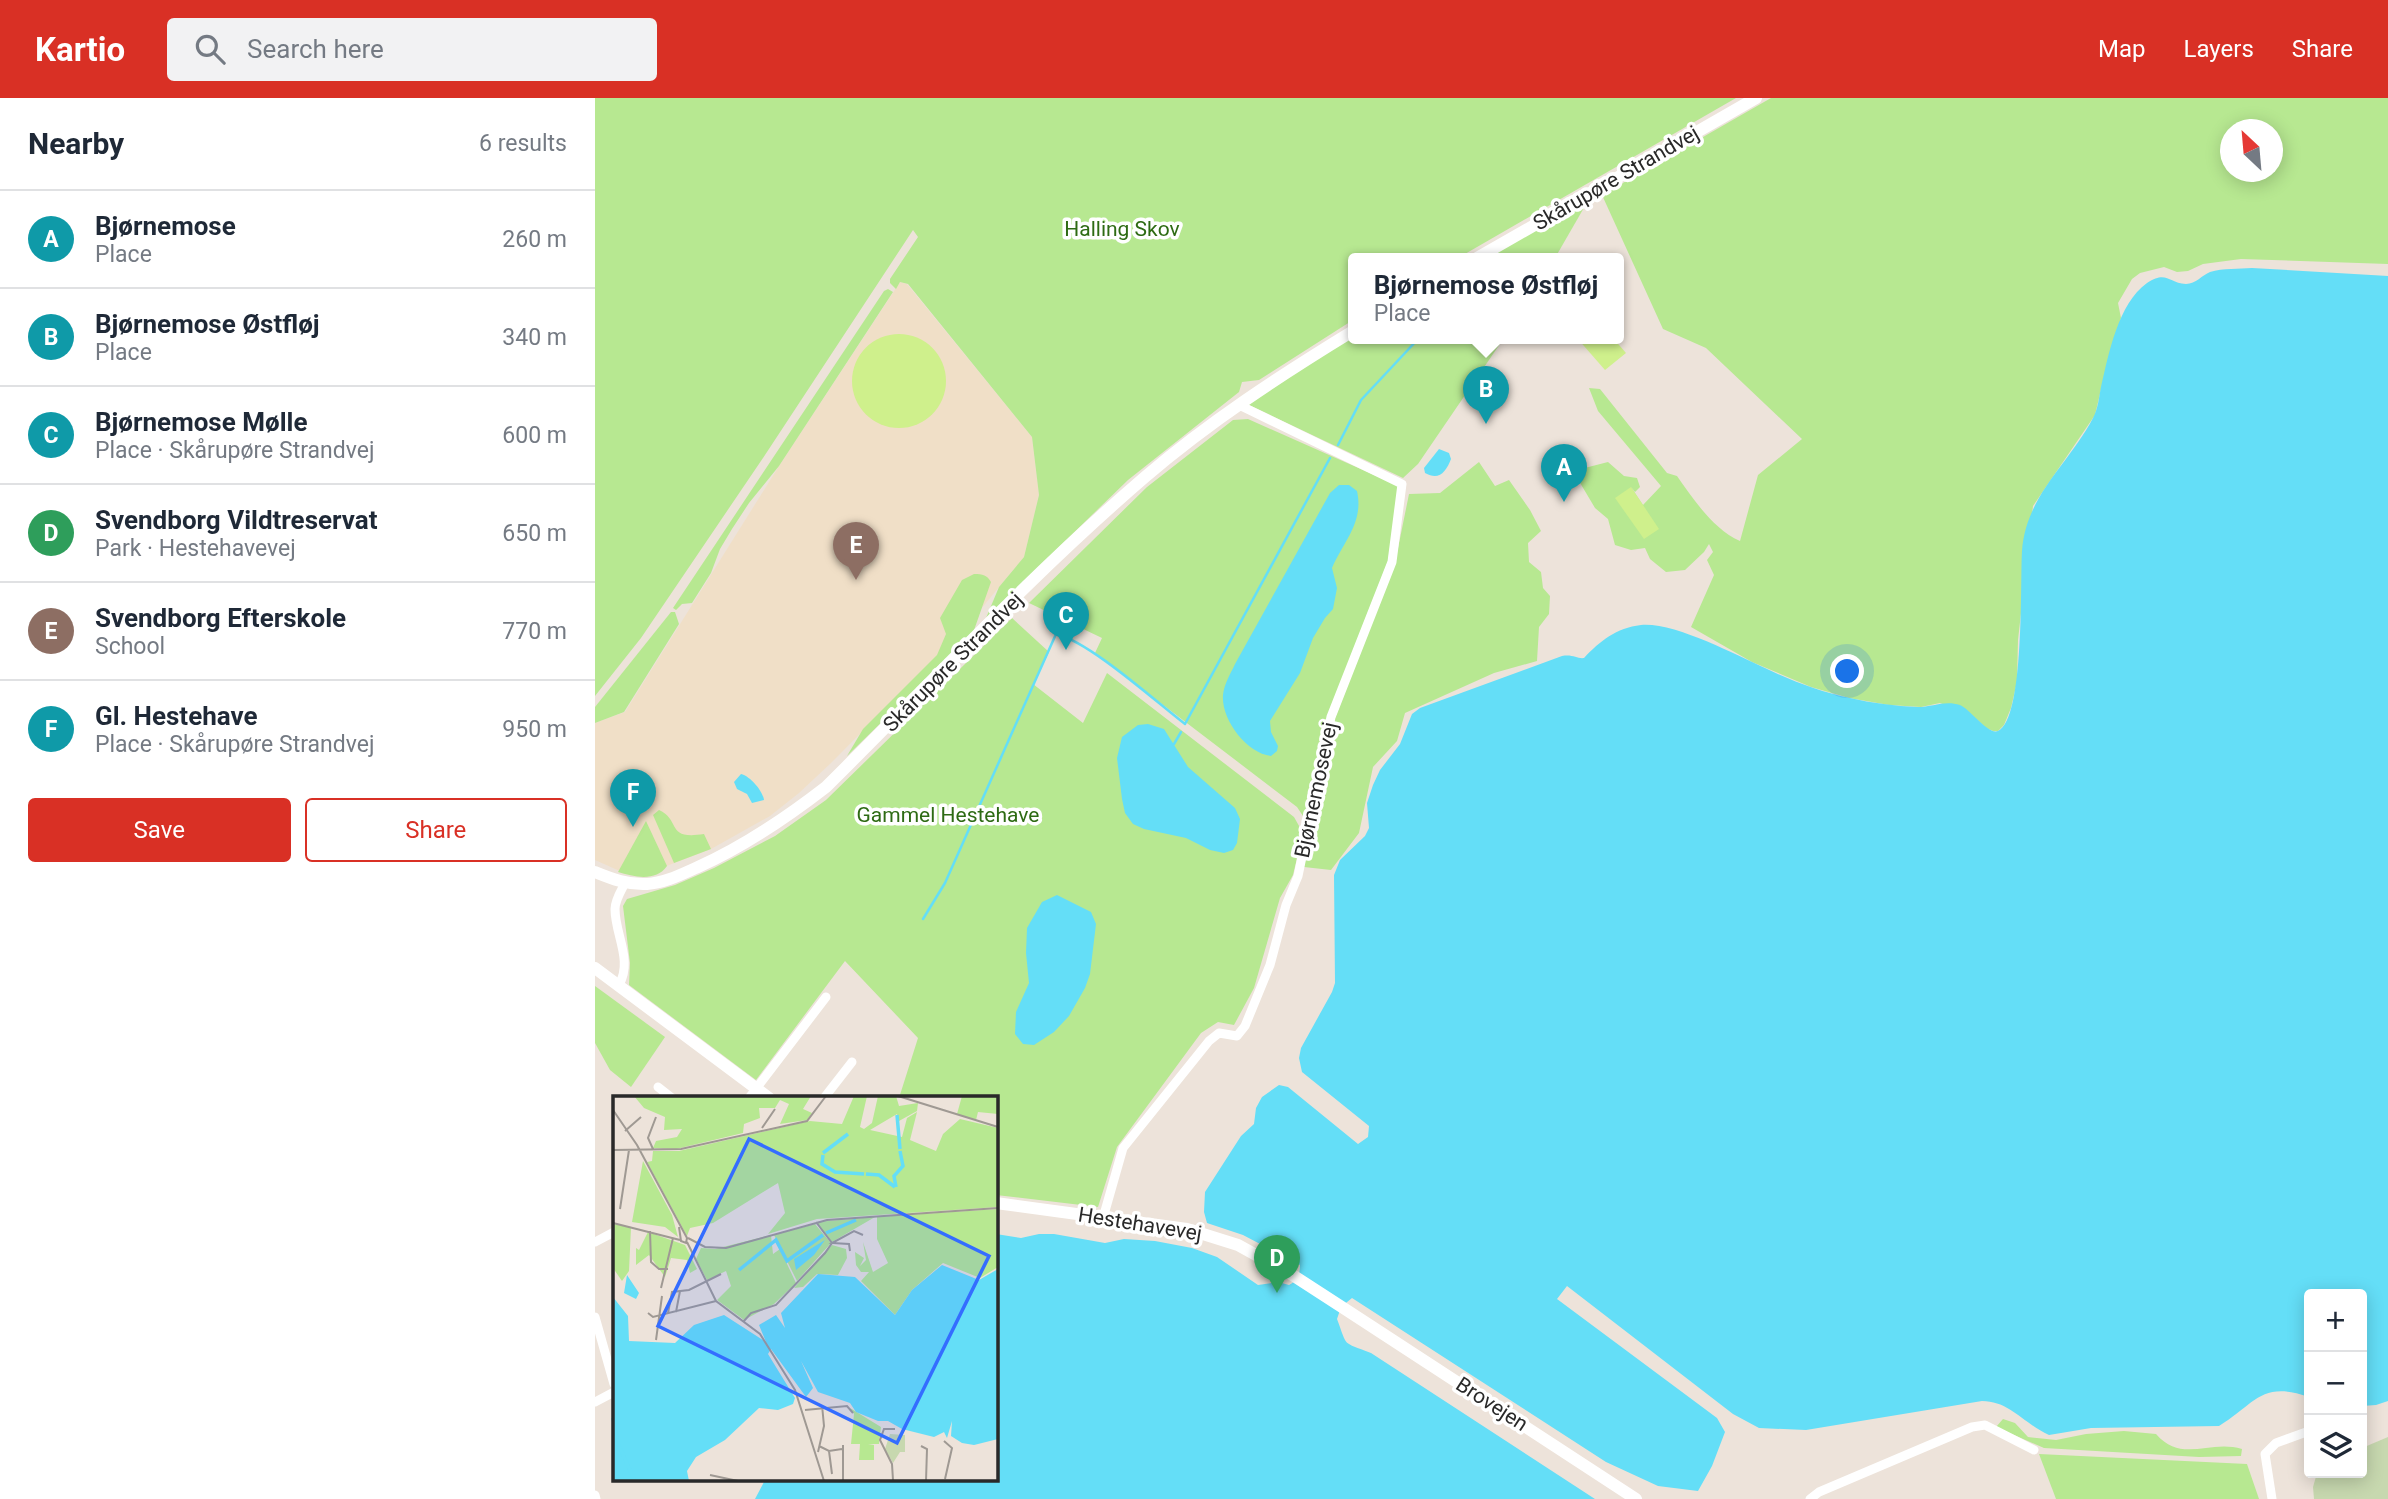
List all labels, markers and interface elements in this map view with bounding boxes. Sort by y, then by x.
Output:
search box [167,18,657,81]
text: Kartio [35,30,125,69]
icon: search [191,30,229,68]
text: Search here [247,34,384,64]
text: Map [2098,35,2146,63]
text: Layers [2184,35,2254,63]
text: Share [2292,35,2353,63]
north arrow [2220,119,2283,182]
street label: Skårupøre Strandvej [1529,121,1703,235]
text: Nearby [28,126,124,161]
text: 6 results [479,130,567,157]
text: Bjørnemose [95,211,236,241]
park label: Halling Skov [1064,217,1180,241]
text: A [43,226,59,253]
text: 260 m [502,226,567,253]
text: Place [95,241,152,268]
popup [1348,253,1624,344]
text: Bjørnemose Østfløj [1374,270,1598,300]
text: Place [1374,300,1431,327]
text: Bjørnemose Østfløj [95,309,320,339]
text: B [44,324,58,351]
text: 340 m [502,324,567,351]
text: Place [95,339,152,366]
pin: B [1463,366,1509,424]
text: Bjørnemose Mølle [95,407,307,437]
text: C [43,422,59,449]
text: 600 m [502,422,567,449]
text: Place · Skårupøre Strandvej [95,437,374,464]
pin: A [1541,444,1587,502]
text: Svendborg Vildtreservat [95,505,378,535]
text: D [44,520,58,547]
text: 650 m [502,520,567,547]
pin: E [833,522,879,580]
text: Park · Hestehavevej [95,535,296,562]
street label: Skårupøre Strandvej [878,587,1028,737]
pin: C [1043,592,1089,650]
text: Svendborg Efterskole [95,603,346,633]
text: E [45,618,57,645]
text: 770 m [502,618,567,645]
text: School [95,633,165,660]
your location [1830,654,1864,688]
text: Gl. Hestehave [95,701,258,731]
text: F [45,716,57,743]
text: 950 m [502,716,567,743]
street label: Bjørnemosevej [1290,720,1342,860]
text: Place · Skårupøre Strandvej [95,731,374,758]
pin: F [610,769,656,827]
button: Save [28,798,291,862]
button: Share [305,798,567,862]
park label: Gammel Hestehave [857,803,1039,827]
inset map [613,1096,997,1482]
street label: Hestehavevej [1076,1202,1204,1246]
pin: D [1254,1235,1300,1293]
map controls [2304,1289,2367,1478]
button: + [2304,1289,2367,1352]
button: − [2304,1352,2367,1415]
street label: Brovejen [1452,1372,1532,1436]
button: layers [2304,1415,2367,1478]

